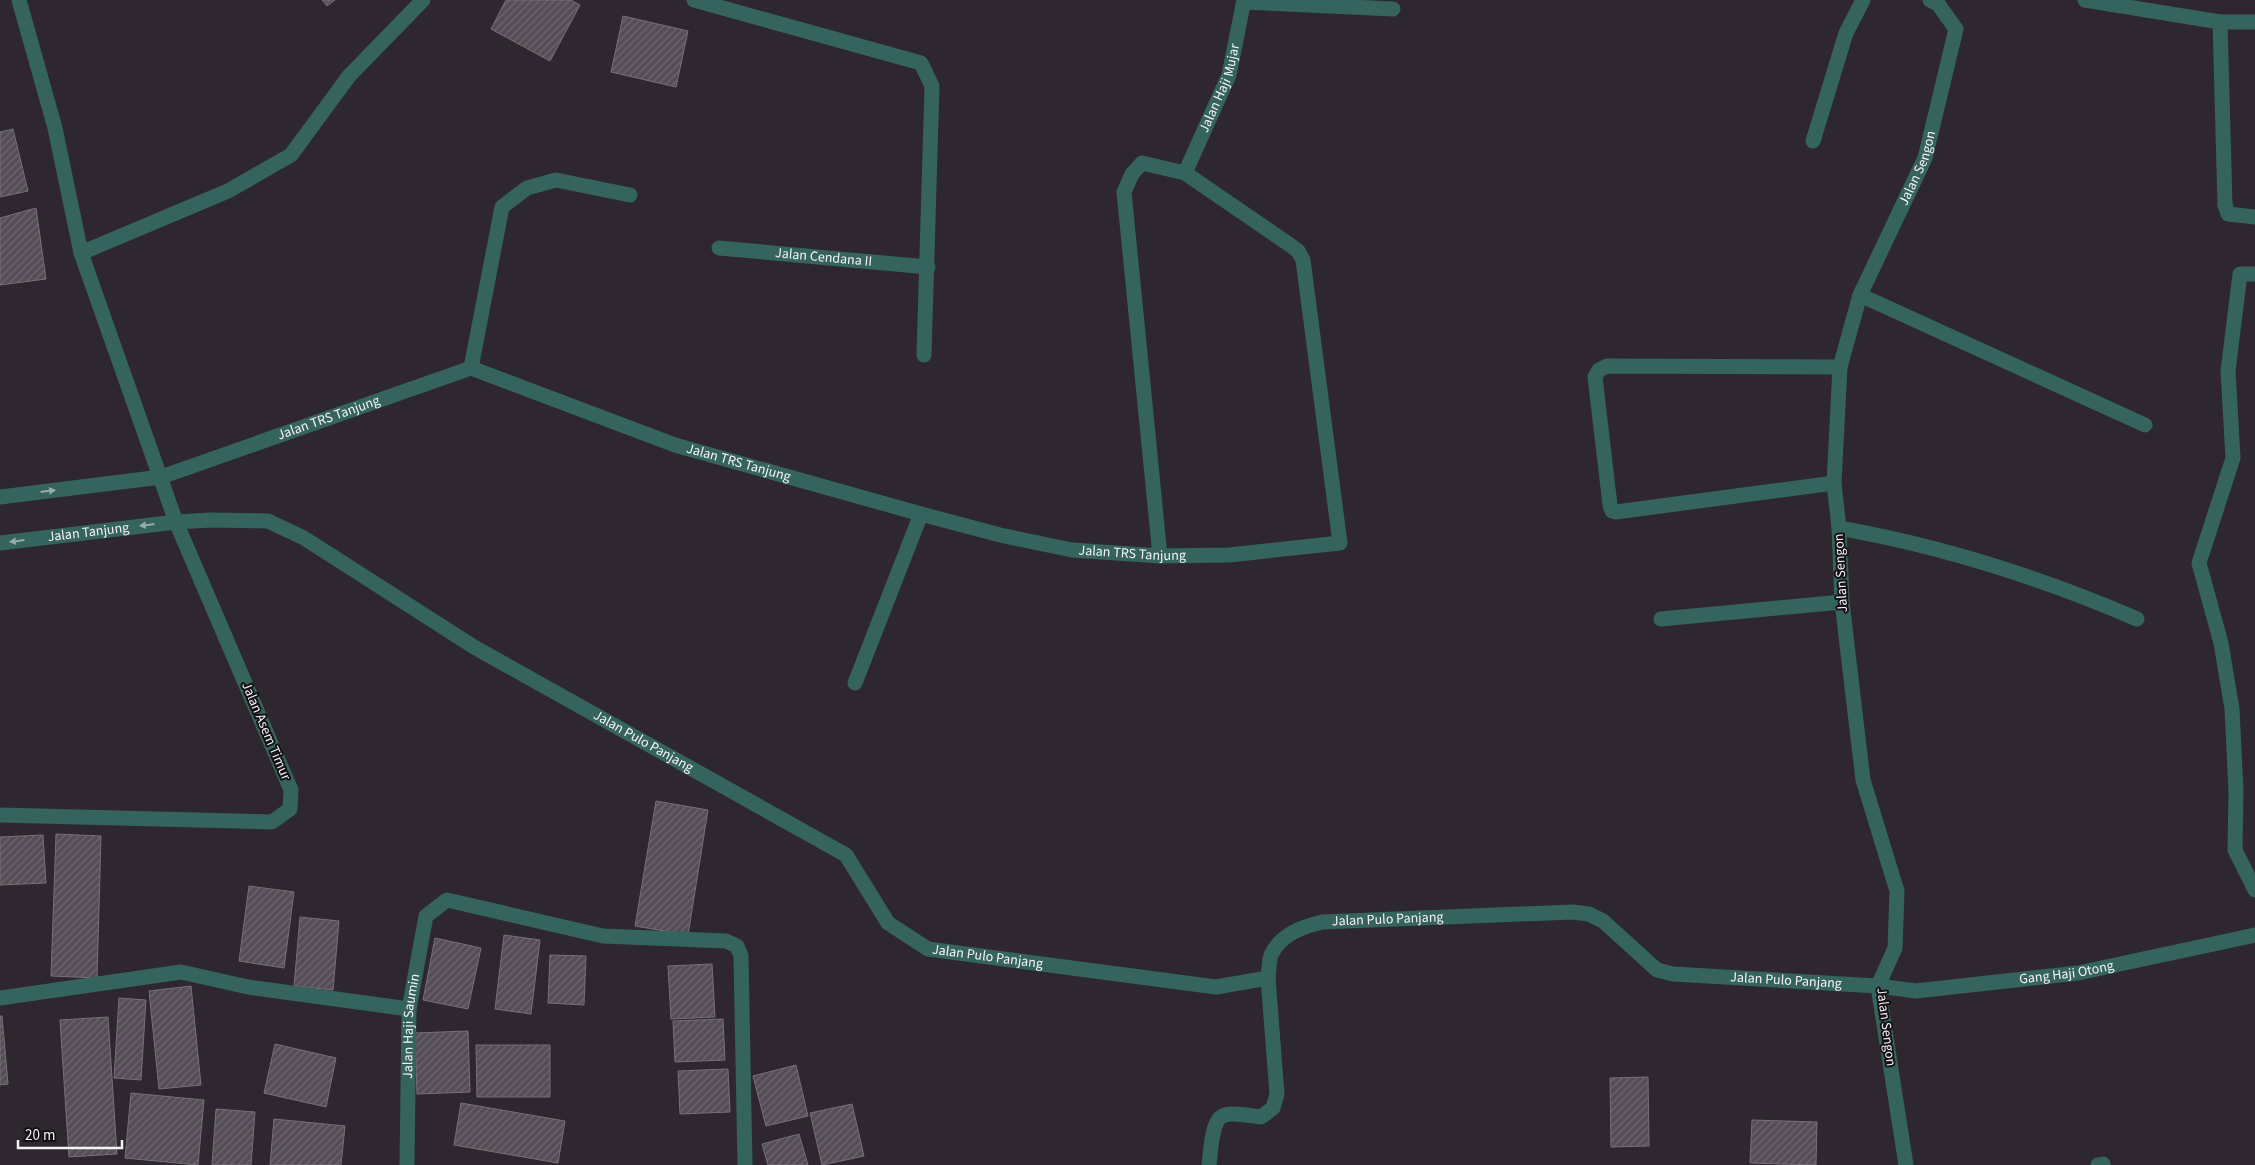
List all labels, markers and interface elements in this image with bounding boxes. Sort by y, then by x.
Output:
street label: Jalan Haji Mujar [1194,42,1245,136]
street label: Jalan Sengon [1894,129,1941,209]
street label: Jalan Cendana II [774,243,873,272]
street label: Jalan TRS Tanjung [275,391,383,445]
street label: Jalan TRS Tanjung [684,439,793,487]
one-way arrow [41,487,57,495]
street label: Jalan Tanjung [46,518,130,547]
one-way arrow [138,521,154,529]
street label: Jalan Sengon [1829,533,1853,613]
one-way arrow [8,537,24,545]
street label: Jalan TRS Tanjung [1078,540,1186,566]
street label: Jalan Asem Timur [236,679,296,783]
street label: Jalan Pulo Panjang [590,706,697,778]
street label: Jalan Pulo Panjang [1331,907,1444,932]
street label: Jalan Pulo Panjang [931,940,1044,974]
street label: Gang Haji Otong [2018,956,2116,989]
street label: Jalan Pulo Panjang [1730,967,1842,994]
street label: Jalan Haji Saumin [398,972,425,1079]
street label: Jalan Sengon [1871,987,1901,1067]
scale bar [18,1118,121,1150]
text: 20 m [25,1125,55,1146]

